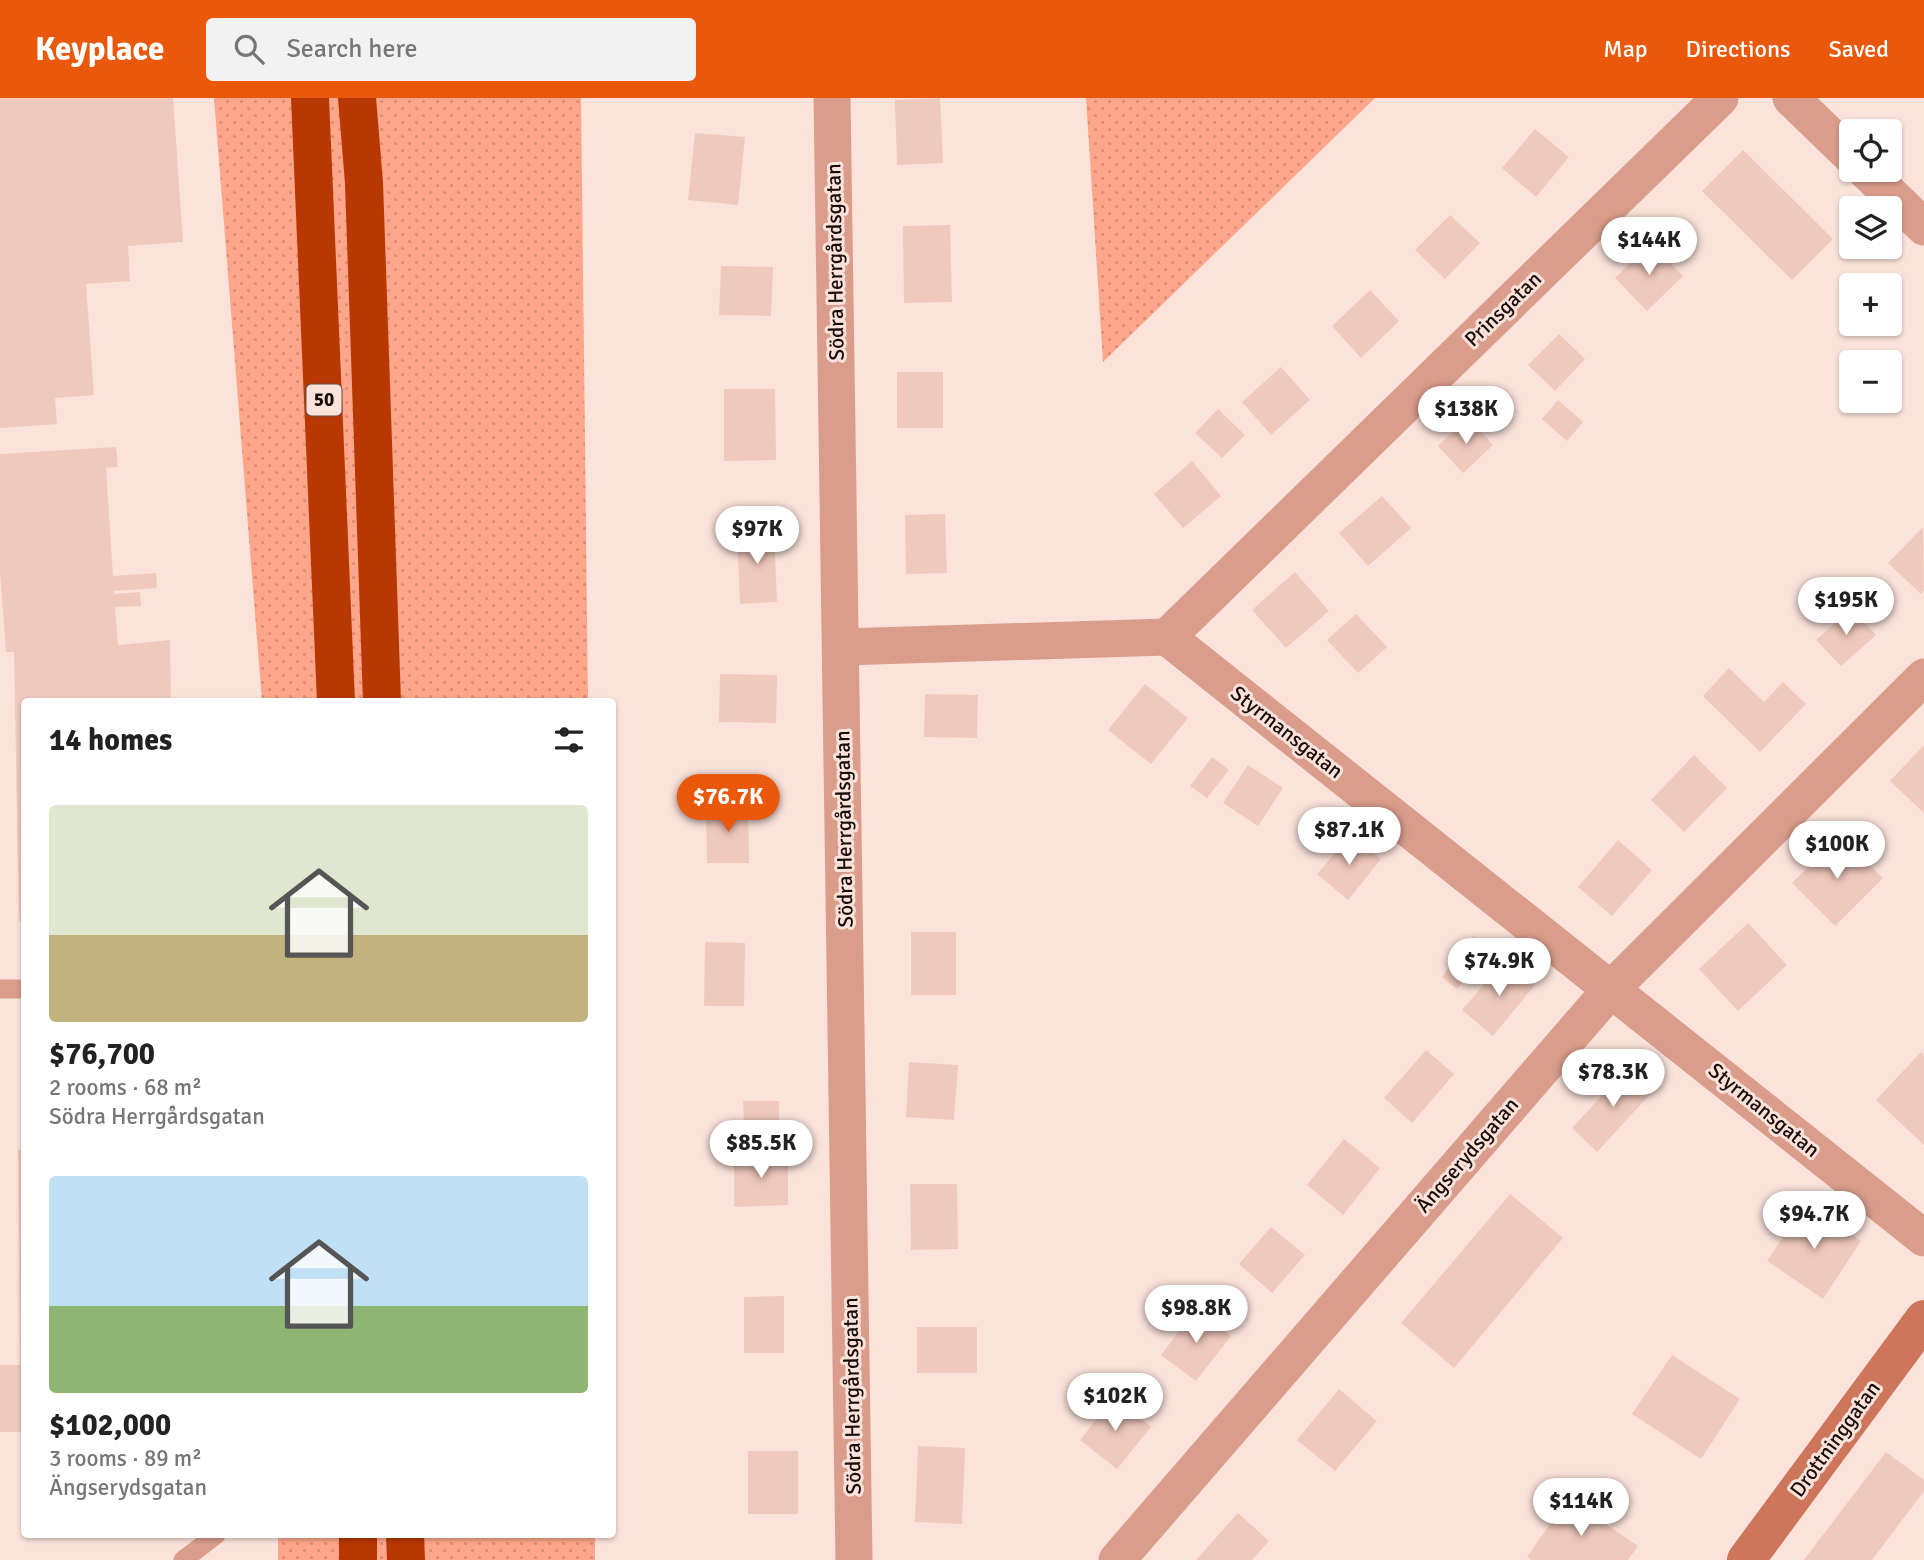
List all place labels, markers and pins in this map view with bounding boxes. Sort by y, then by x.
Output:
pin: $144K [1600,218,1698,277]
pin: $138K [1417,386,1515,446]
pin: $97K [716,506,798,566]
pin: $195K [1797,578,1895,637]
pin: $76.7K [671,774,785,834]
pin: $87.1K [1292,808,1406,867]
pin: $100K [1788,822,1886,881]
pin: $74.9K [1442,939,1556,998]
pin: $78.3K [1556,1049,1670,1109]
pin: $85.5K [704,1121,818,1180]
pin: $94.7K [1757,1192,1871,1251]
pin: $98.8K [1139,1286,1253,1345]
pin: $102K [1066,1374,1164,1433]
pin: $114K [1532,1478,1630,1538]

